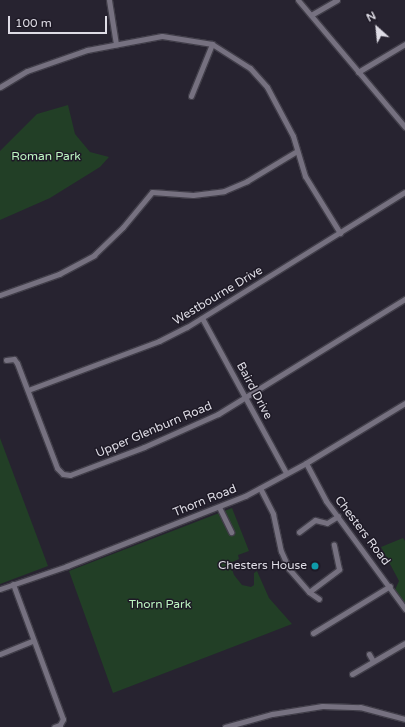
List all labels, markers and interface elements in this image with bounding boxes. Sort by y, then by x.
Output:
scale bar [10,8,109,34]
north arrow [357,8,397,48]
text: N [364,9,378,25]
text: 100 m [15,16,52,30]
park label: Roman Park [11,150,81,164]
street label: Westbourne Drive [170,264,266,328]
street label: Baird Drive [233,360,275,422]
street label: Upper Glenburn Road [94,399,214,461]
street label: Thorn Road [171,482,239,520]
street label: Chesters Road [331,493,393,569]
place label: Chesters House [218,559,307,573]
marker: Chesters House [310,561,320,571]
park label: Thorn Park [129,598,191,612]

